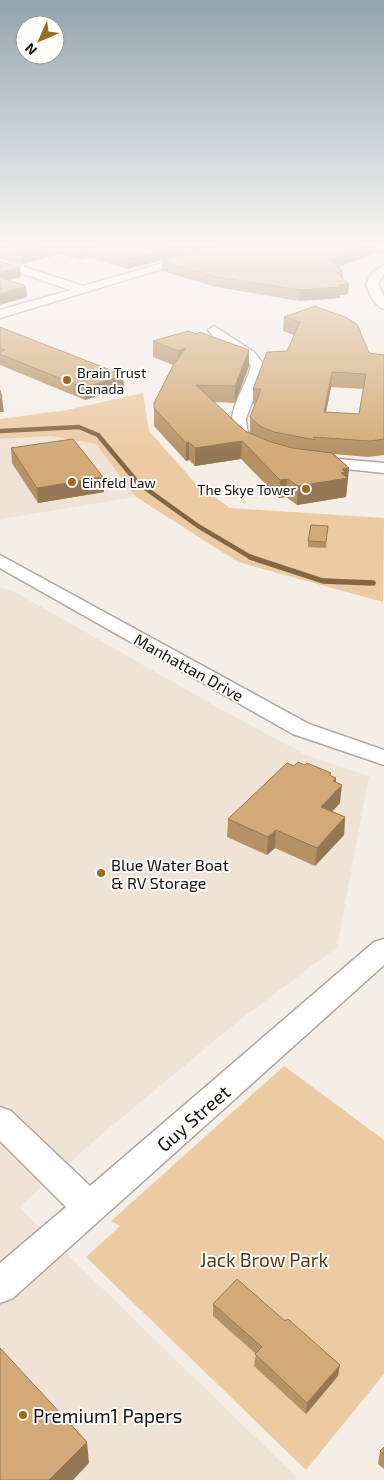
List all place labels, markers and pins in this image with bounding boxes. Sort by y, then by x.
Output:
place label: Brain Trust Canada [77,364,146,397]
marker: Brain Trust Canada [61,374,73,386]
place label: Einfeld Law [82,474,156,491]
marker: Einfeld Law [66,476,78,488]
place label: The Skye Tower [197,481,296,498]
marker: The Skye Tower [300,483,312,495]
place label: Blue Water Boat & RV Storage [111,855,229,892]
marker: Blue Water Boat & RV Storage [95,867,107,879]
place label: Premium1 Papers [33,1404,182,1427]
marker: Premium1 Papers [17,1409,29,1421]

